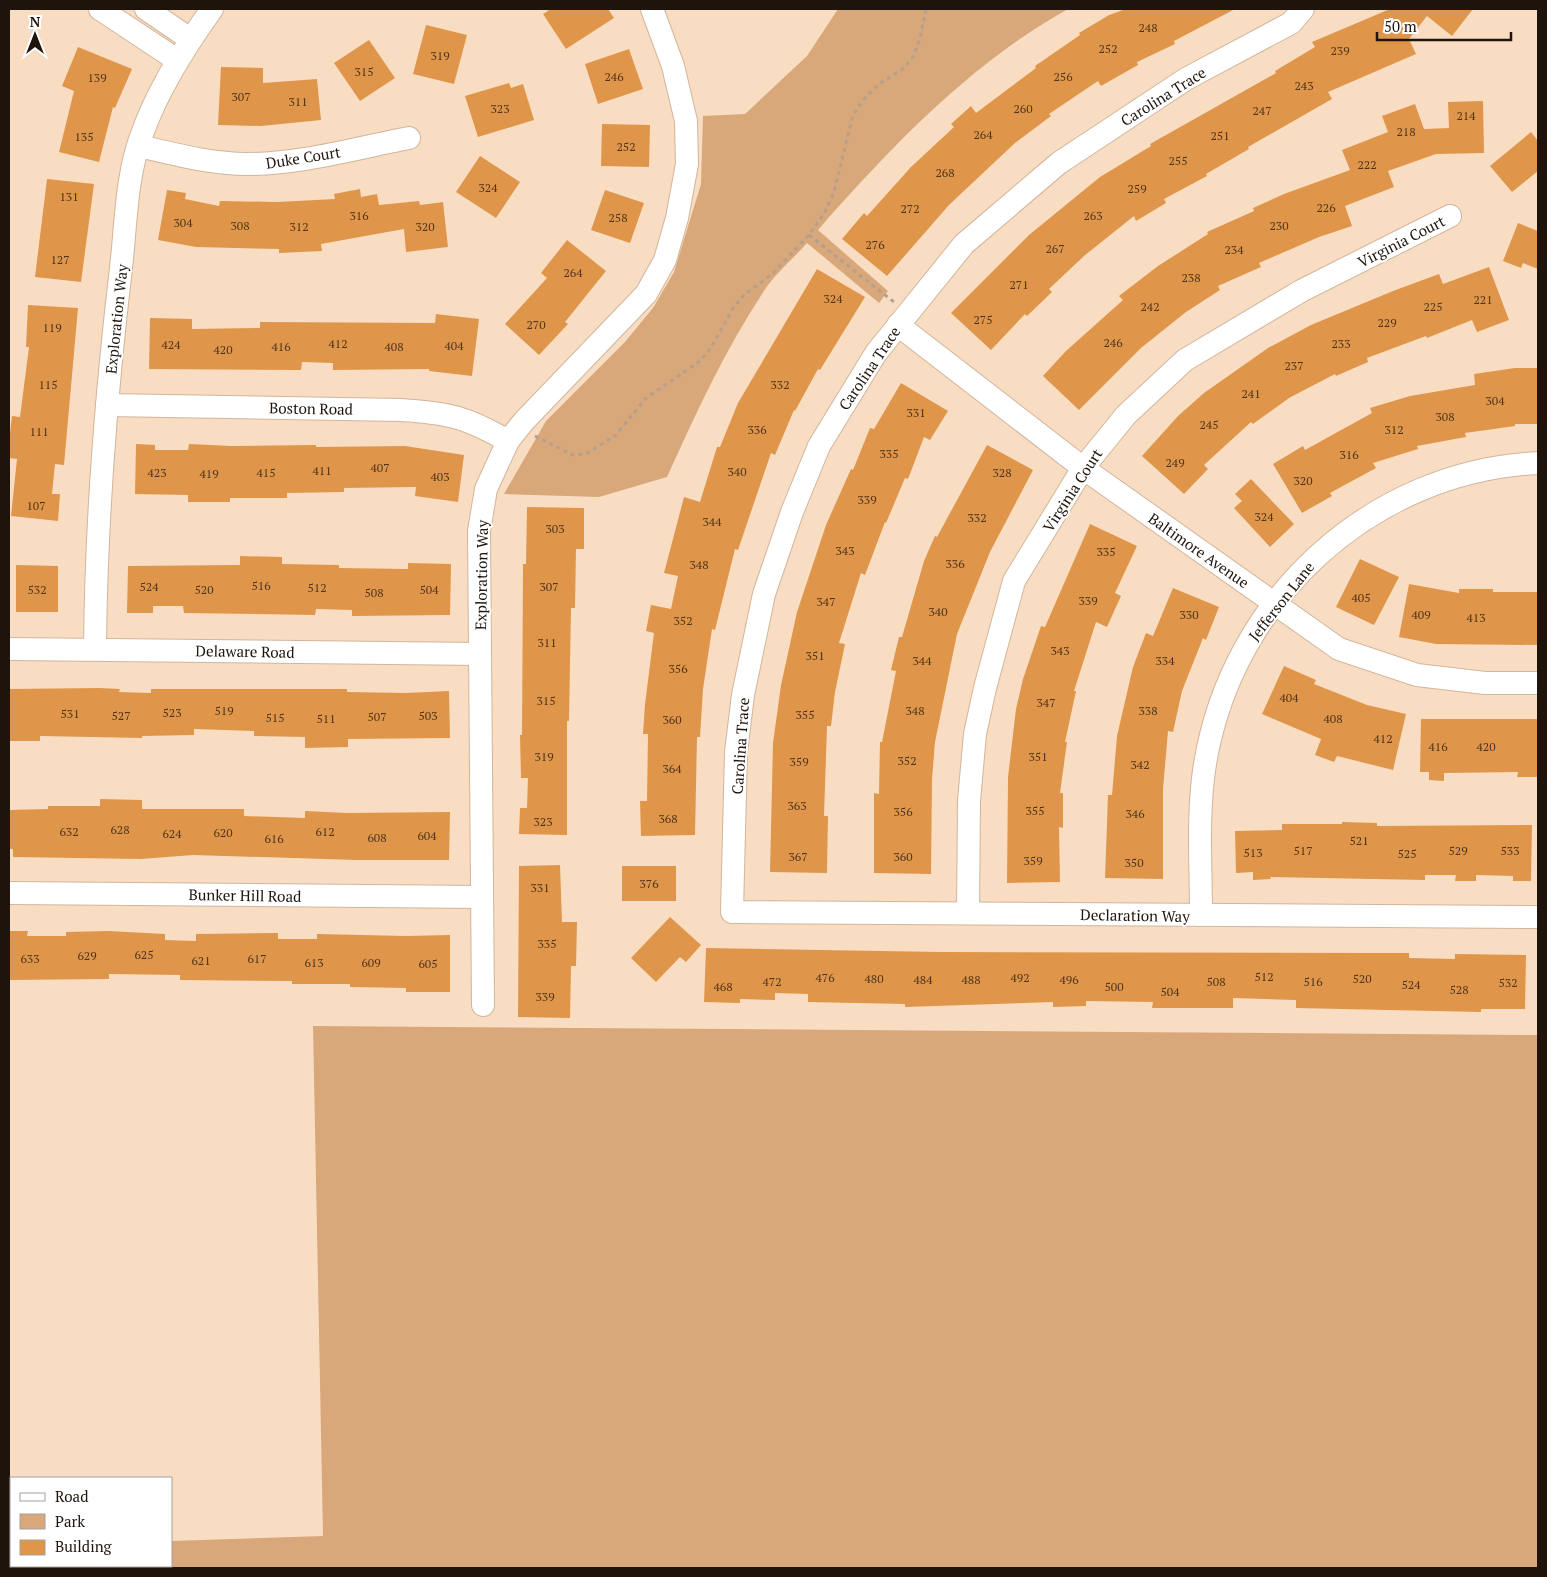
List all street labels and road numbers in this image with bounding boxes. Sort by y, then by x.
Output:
street label: Carolina Trace [1117,62,1209,130]
street label: Duke Court [264,141,342,173]
street label: Virginia Court [1354,210,1448,272]
street label: Exploration Way [100,263,132,375]
street label: Carolina Trace [834,322,904,414]
street label: Boston Road [269,397,353,419]
street label: Virginia Court [1038,444,1107,535]
street label: Baltimore Avenue [1145,508,1253,592]
street label: Exploration Way [470,519,492,630]
street label: Jefferson Lane [1244,557,1318,645]
street label: Delaware Road [195,640,295,662]
street label: Carolina Trace [727,697,753,795]
street label: Bunker Hill Road [188,884,302,906]
street label: Declaration Way [1080,904,1190,926]

